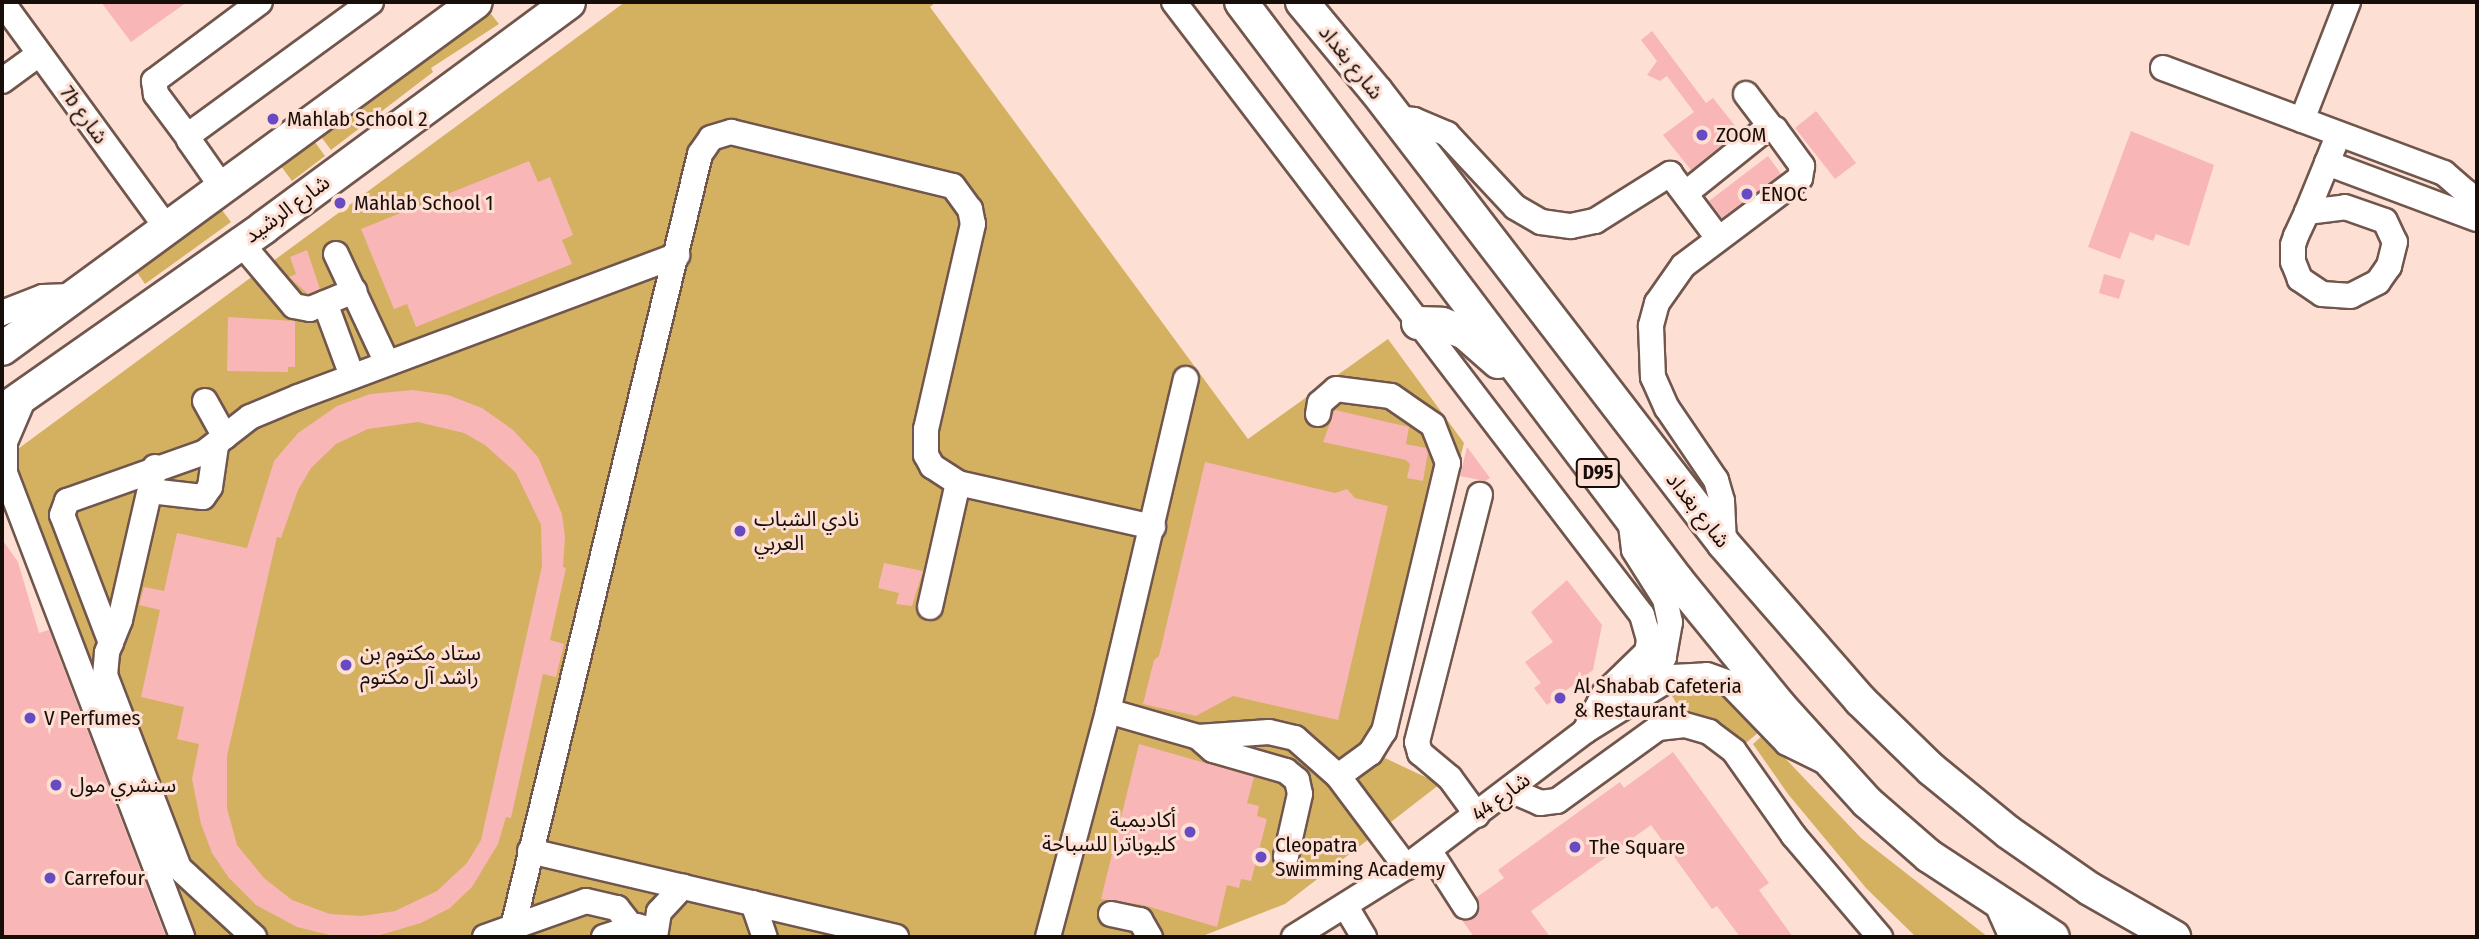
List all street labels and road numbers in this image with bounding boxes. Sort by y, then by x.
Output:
street label: شارع بغداد [1313,20,1389,104]
street label: 7b شارع [55,81,113,149]
street label: شارع الرشيد [239,170,335,248]
road number: D95 [1575,458,1621,488]
street label: شارع بغداد [1661,467,1735,553]
street label: شارع 44 [1467,767,1535,827]

